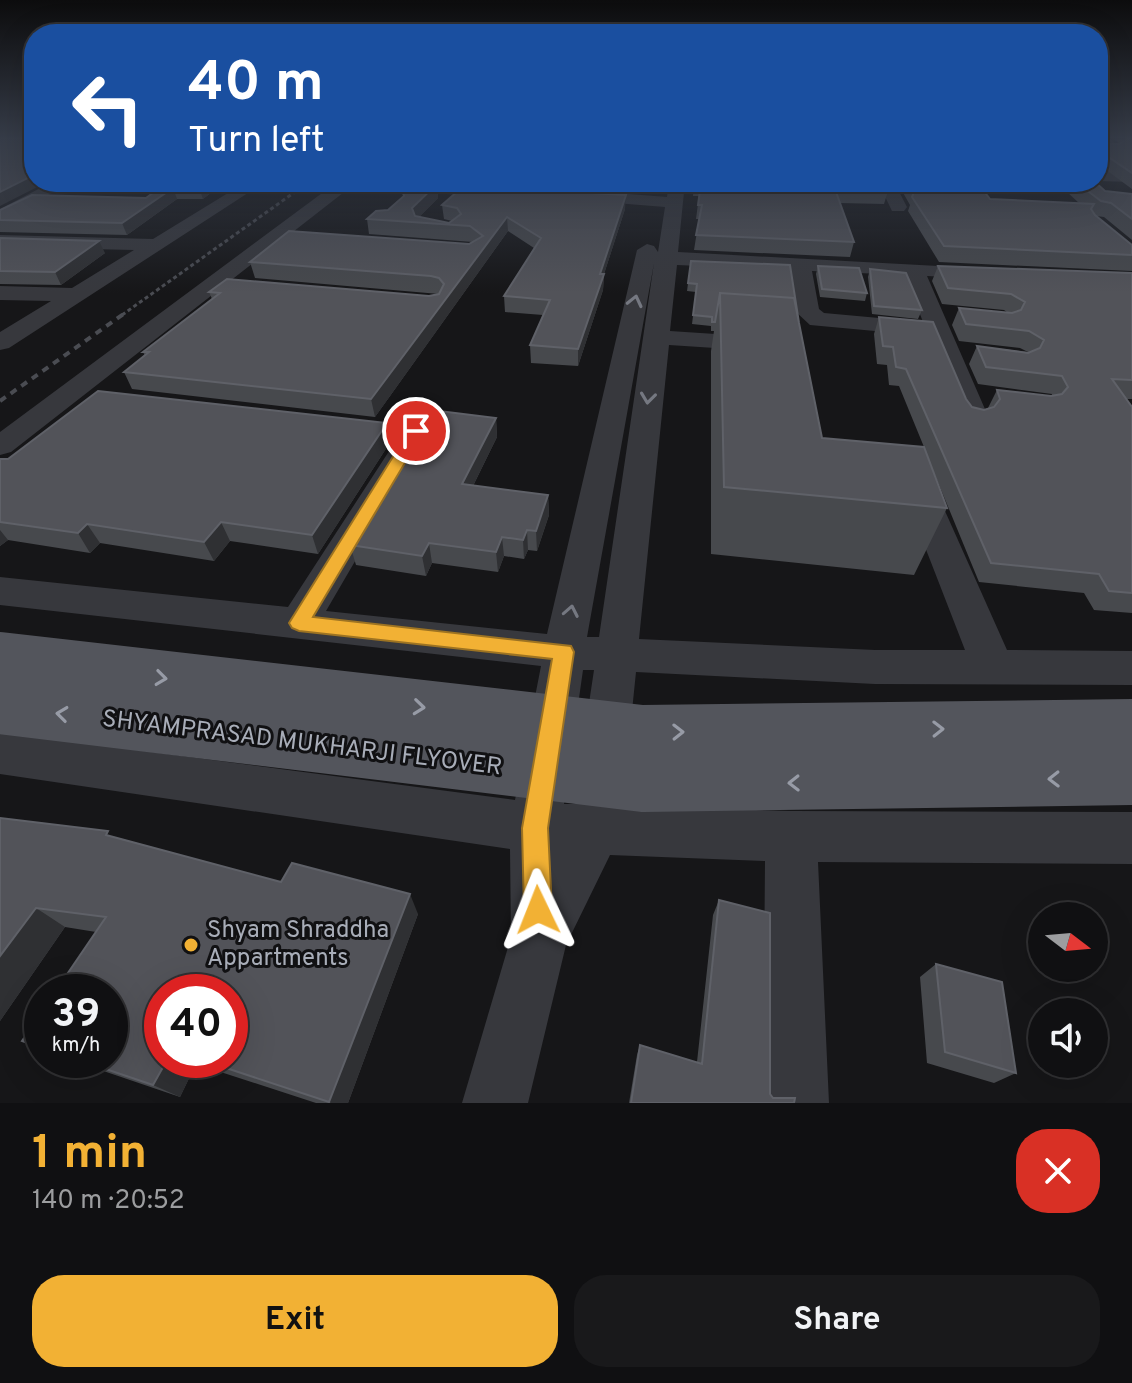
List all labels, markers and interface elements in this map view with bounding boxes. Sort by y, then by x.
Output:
text: 40 m [188,50,324,120]
icon: left [56,56,160,160]
text: Turn left [188,119,325,165]
one-way arrow [626,295,643,309]
one-way arrow [639,392,656,405]
pin [382,397,450,465]
icon: arrive [394,409,438,453]
one-way arrow [562,604,579,617]
one-way arrow [155,669,168,686]
one-way arrow [413,699,426,716]
street label: SHYAMPRASAD MUKHARJI FLYOVER [100,705,504,783]
one-way arrow [55,706,68,723]
one-way arrow [932,720,945,737]
one-way arrow [672,723,685,741]
one-way arrow [1047,771,1060,788]
one-way arrow [787,774,800,792]
position arrow [496,868,580,952]
north arrow [1028,902,1108,982]
map controls [1028,902,1108,1078]
place label: Shyam Shraddha Appartments [207,916,389,974]
marker: Shyam Shraddha Appartments [182,936,200,954]
speed limit sign: 40 [144,974,248,1078]
text: 39 [52,991,100,1041]
button: sound [1028,998,1108,1078]
text: km/h [52,1033,100,1059]
text: 1 min [32,1125,147,1185]
button: close [1016,1129,1100,1213]
text: 140 m · 20:52 [32,1185,185,1218]
button: Exit [32,1275,558,1367]
button: Share [574,1275,1100,1367]

